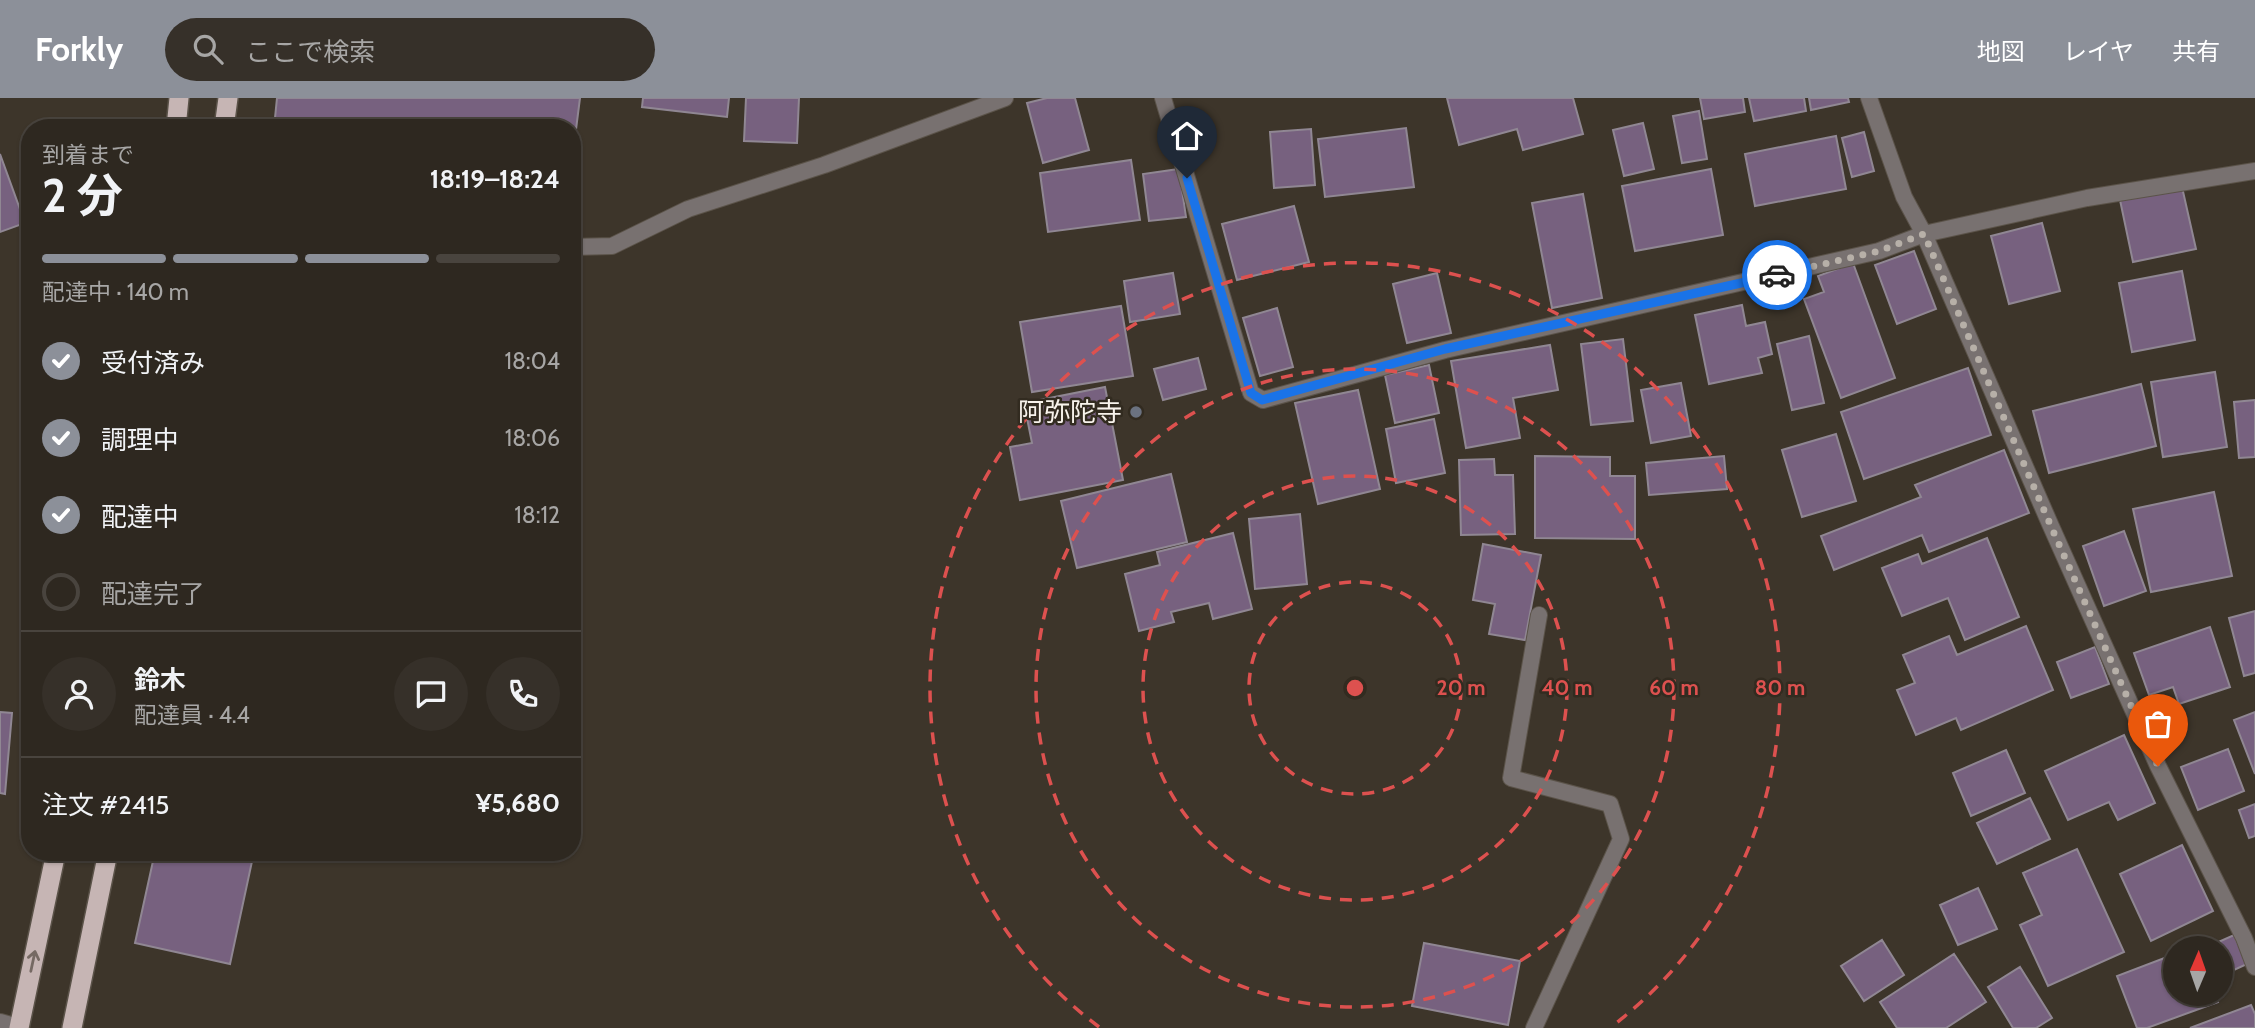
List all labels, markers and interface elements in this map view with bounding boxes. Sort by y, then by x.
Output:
search box [165,18,655,81]
text: Forkly [35,29,123,69]
icon: search [189,30,227,68]
text: ここで検索 [245,36,375,68]
text: 地図 [1977,37,2025,66]
text: レイヤ [2063,37,2134,66]
text: 共有 [2172,37,2220,66]
pin [1157,106,1217,178]
icon: home [1168,117,1206,155]
text: 到着まで [42,141,134,169]
text: 18:19–18:24 [430,163,560,195]
text: 2 分 [42,168,123,224]
courier [1742,240,1812,310]
icon: car [1758,256,1796,294]
text: 配達中 · 140 m [42,278,189,306]
icon: check [42,342,80,380]
text: 受付済み [101,347,205,379]
text: 18:04 [504,347,560,375]
place label: 阿弥陀寺 [1018,396,1122,428]
marker: 阿弥陀寺 [1128,404,1144,420]
icon: check [42,419,80,457]
text: 調理中 [101,424,179,456]
text: 18:06 [505,424,560,452]
icon: check [42,496,80,534]
text: 配達中 [101,501,179,533]
text: 18:12 [514,501,560,529]
text: 配達完了 [101,578,205,610]
button: person [42,657,116,731]
button: chat [394,657,468,731]
button: phone [486,657,560,731]
text: 鈴木 [134,664,186,696]
text: 20 m [1437,675,1485,700]
text: 40 m [1542,675,1592,700]
text: 60 m [1649,675,1699,700]
text: 80 m [1755,675,1805,700]
centre of rings [1343,676,1367,700]
pin [2128,694,2188,766]
text: 配達員 · 4.4 [134,701,250,729]
icon: bag [2139,705,2177,743]
text: ¥5,680 [476,787,560,819]
text: 注文 #2415 [42,789,169,821]
north arrow [2163,936,2233,1006]
map controls [2163,936,2233,1006]
one-way arrow [27,950,40,973]

